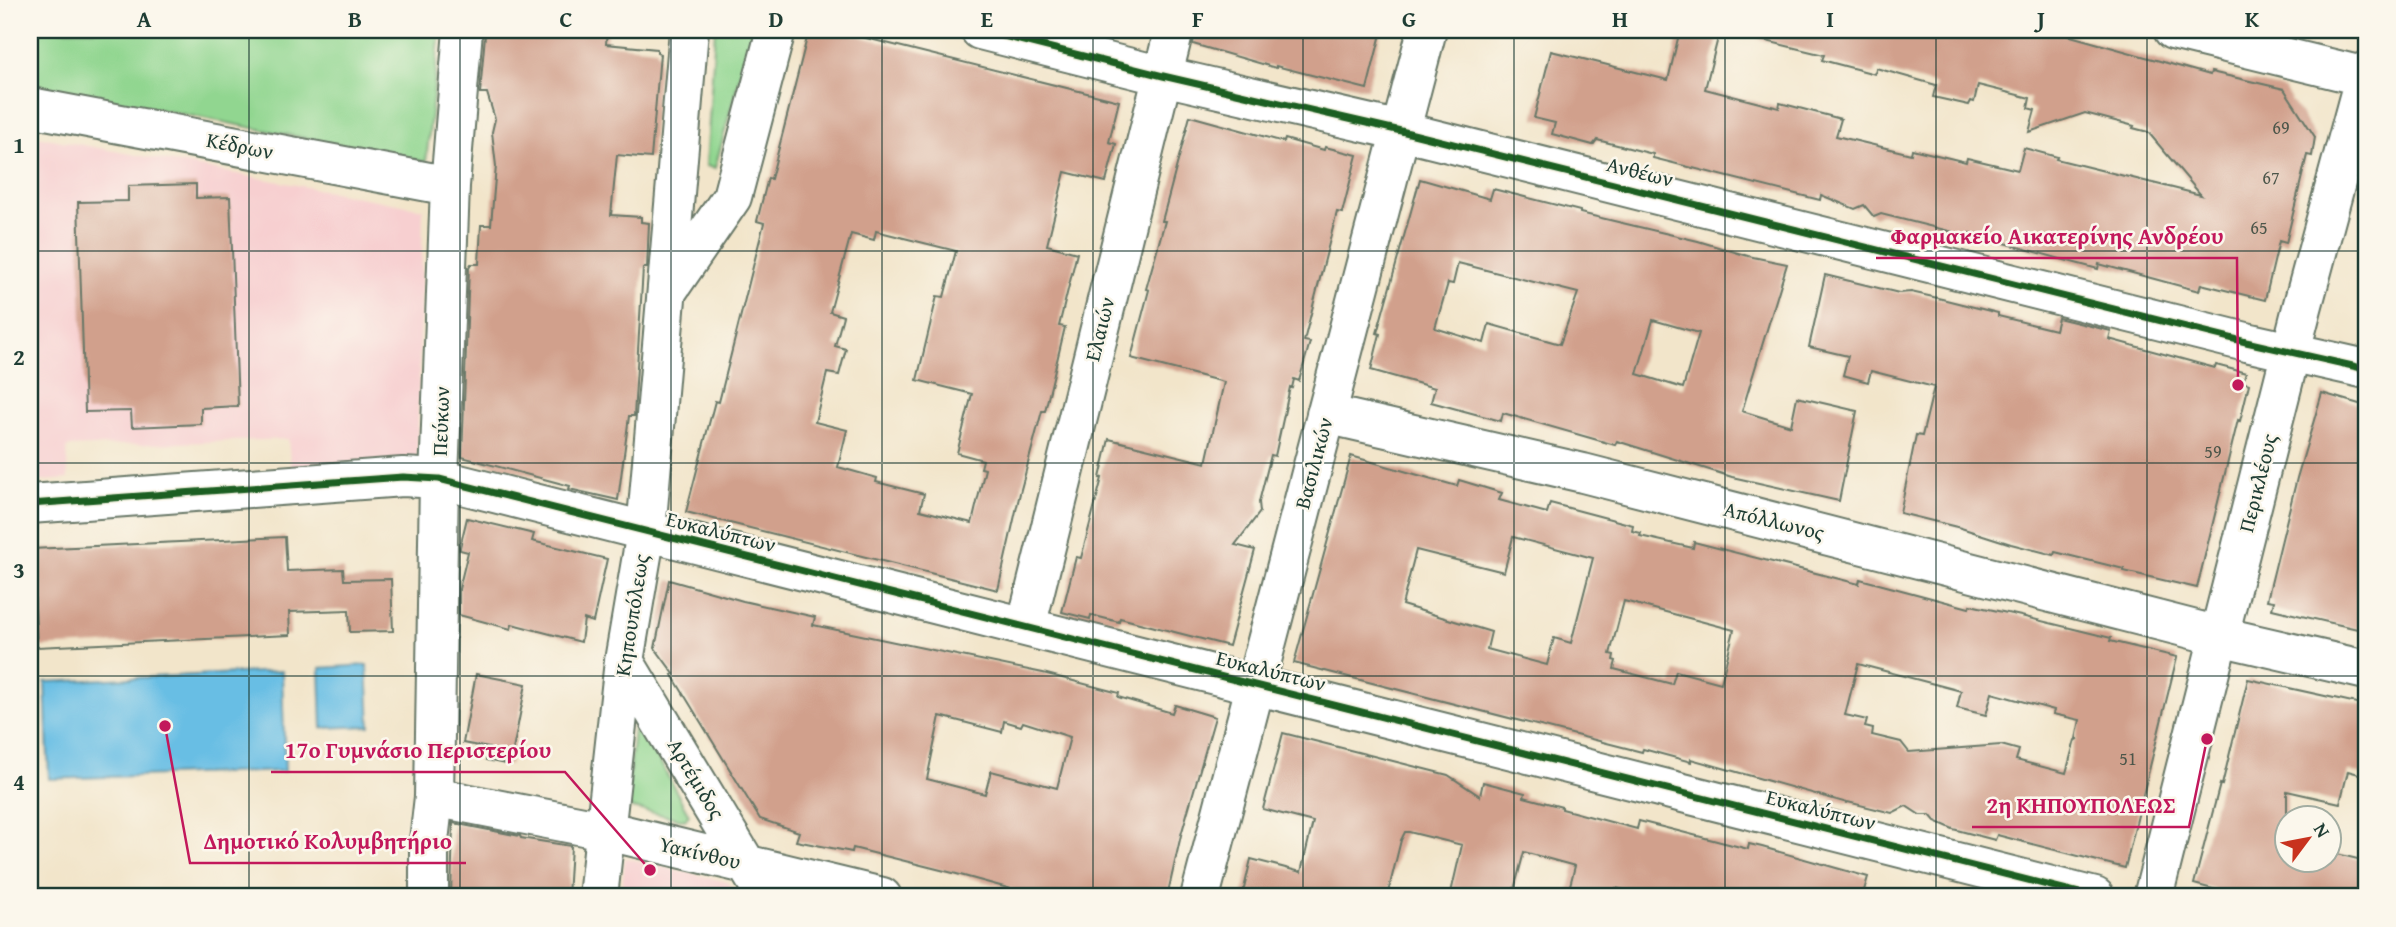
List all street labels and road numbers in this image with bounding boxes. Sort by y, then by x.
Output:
street label: Κέδρων [204,124,276,167]
street label: Ανθέων [1604,148,1677,195]
street label: Ελαιών [1077,293,1123,364]
street label: Πεύκων [424,385,457,456]
street label: Βασιλικών [1286,413,1341,512]
street label: Περικλέους [2230,430,2285,536]
street label: Απόλλωνος [1721,493,1828,548]
street label: Ευκαλύπτων [663,503,779,560]
street label: Κηπουπόλεως [607,552,656,678]
street label: Ευκαλύπτων [1213,642,1329,699]
street label: Αρτέμιδος [660,733,733,825]
street label: Ευκαλύπτων [1763,781,1879,838]
street label: Υακίνθου [656,828,744,877]

